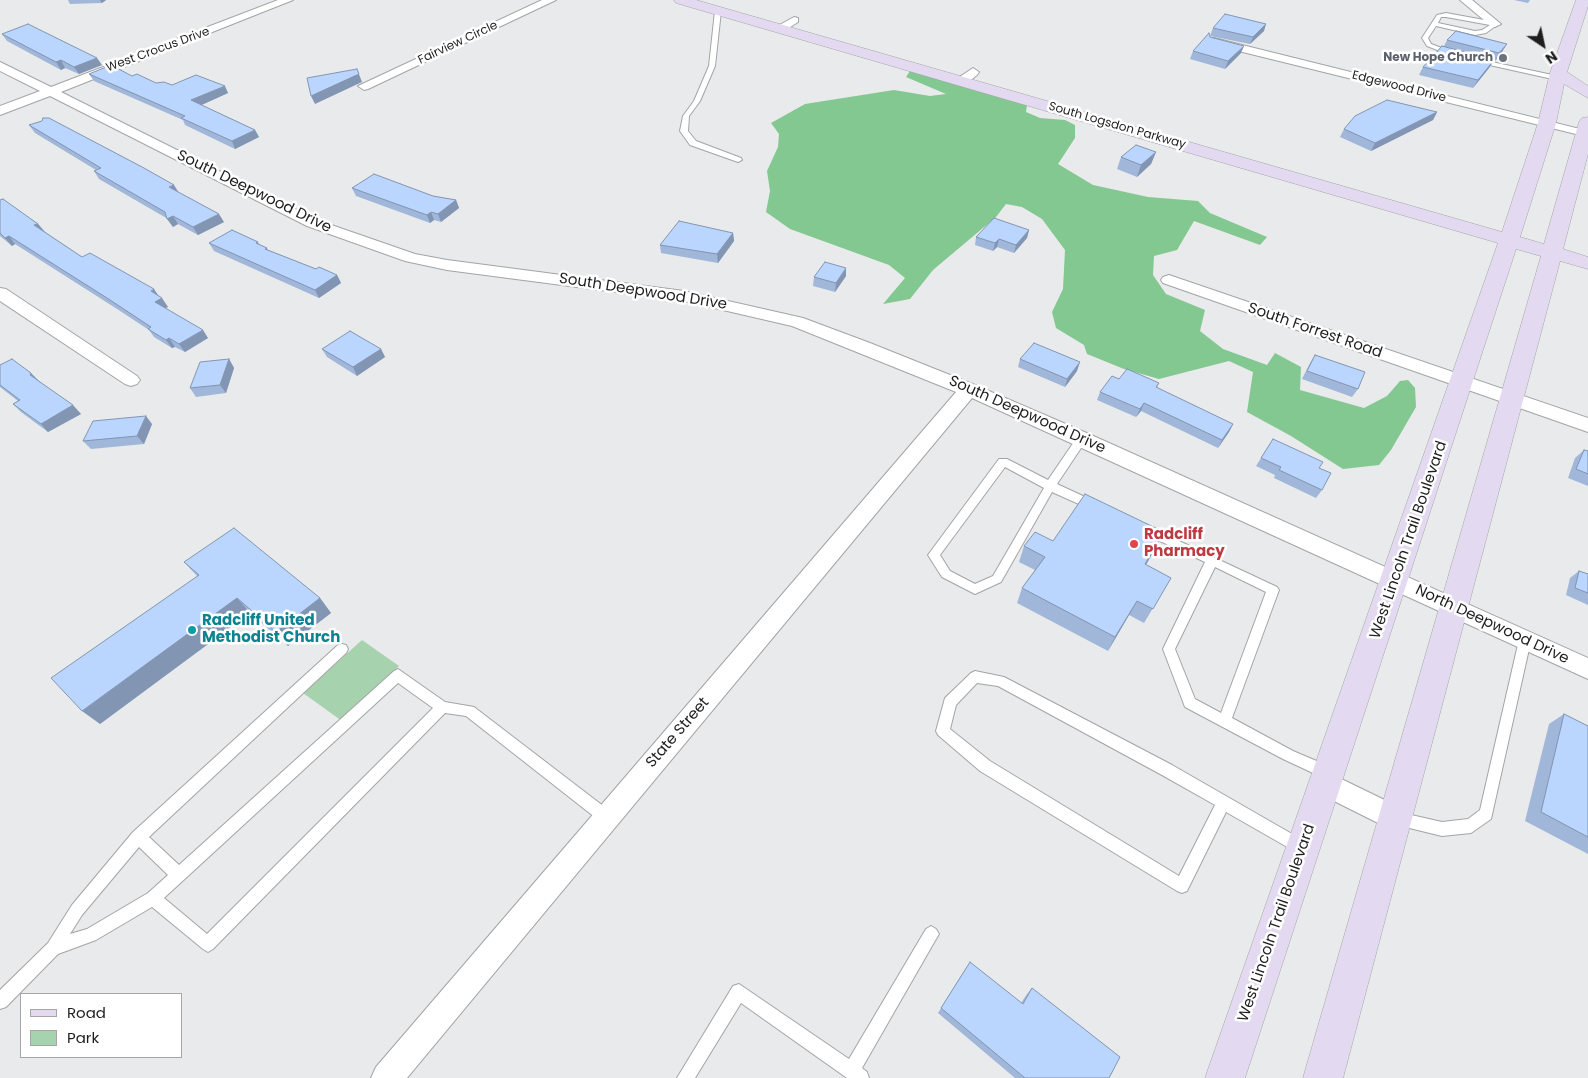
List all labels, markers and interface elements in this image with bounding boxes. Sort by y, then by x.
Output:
street label: Fairview Circle [416,18,500,68]
north arrow [1518,20,1568,70]
street label: West Crocus Drive [104,25,212,75]
text: N [1541,46,1561,69]
place label: New Hope Church [1383,51,1493,65]
marker: New Hope Church [1497,52,1509,64]
street label: Edgewood Drive [1350,68,1448,106]
street label: South Logsdon Parkway [1047,100,1187,152]
street label: South Deepwood Drive [174,147,334,237]
street label: South Deepwood Drive [558,270,728,314]
street label: South Forrest Road [1245,300,1385,362]
street label: South Deepwood Drive [946,372,1108,458]
street label: West Lincoln Trail Boulevard [1367,439,1451,641]
place label: Radcliff Pharmacy [1144,526,1225,561]
marker: Radcliff Pharmacy [1128,538,1140,550]
street label: North Deepwood Drive [1412,581,1572,669]
place label: Radcliff United Methodist Church [202,612,340,647]
marker: Radcliff United Methodist Church [186,624,198,636]
street label: State Street [643,694,713,772]
street label: West Lincoln Trail Boulevard [1235,822,1319,1024]
legend [20,993,182,1058]
text: Road [67,1002,106,1023]
text: Park [67,1027,99,1048]

